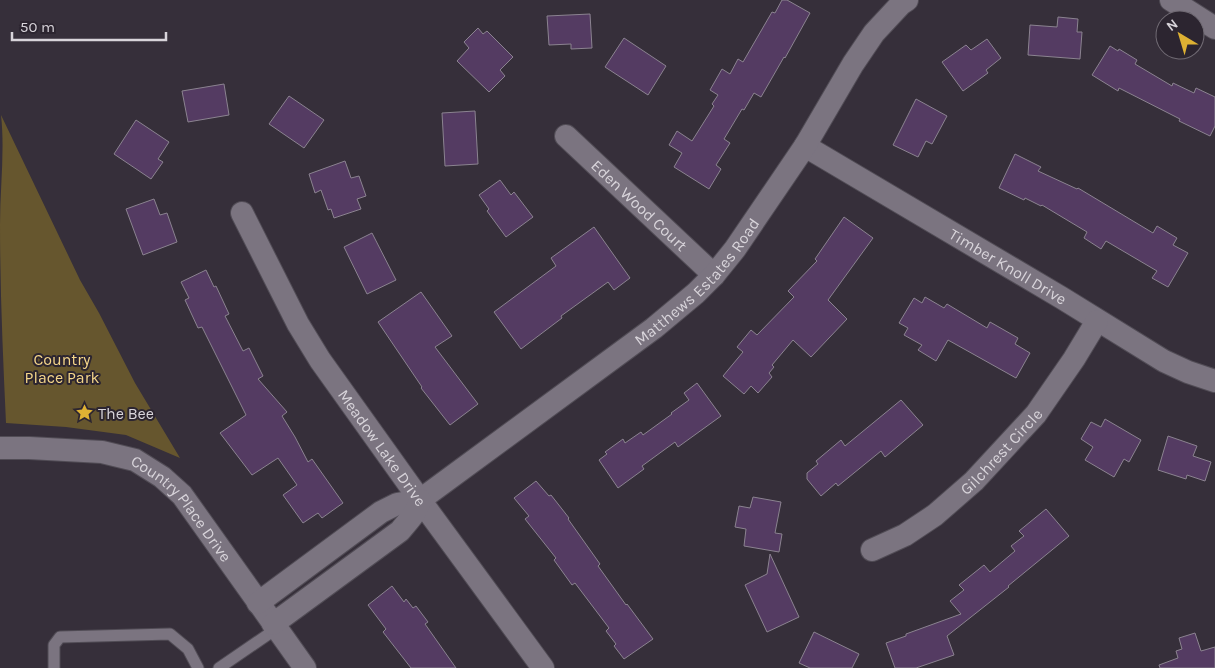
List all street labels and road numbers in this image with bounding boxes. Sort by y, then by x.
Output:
street label: Eden Wood Court [588,155,692,255]
street label: Matthews Estates Road [630,214,763,349]
street label: Timber Knoll Drive [946,224,1070,308]
street label: Meadow Lake Drive [334,385,431,510]
street label: Gilchrest Circle [956,405,1046,498]
street label: Country Place Drive [128,451,236,565]

